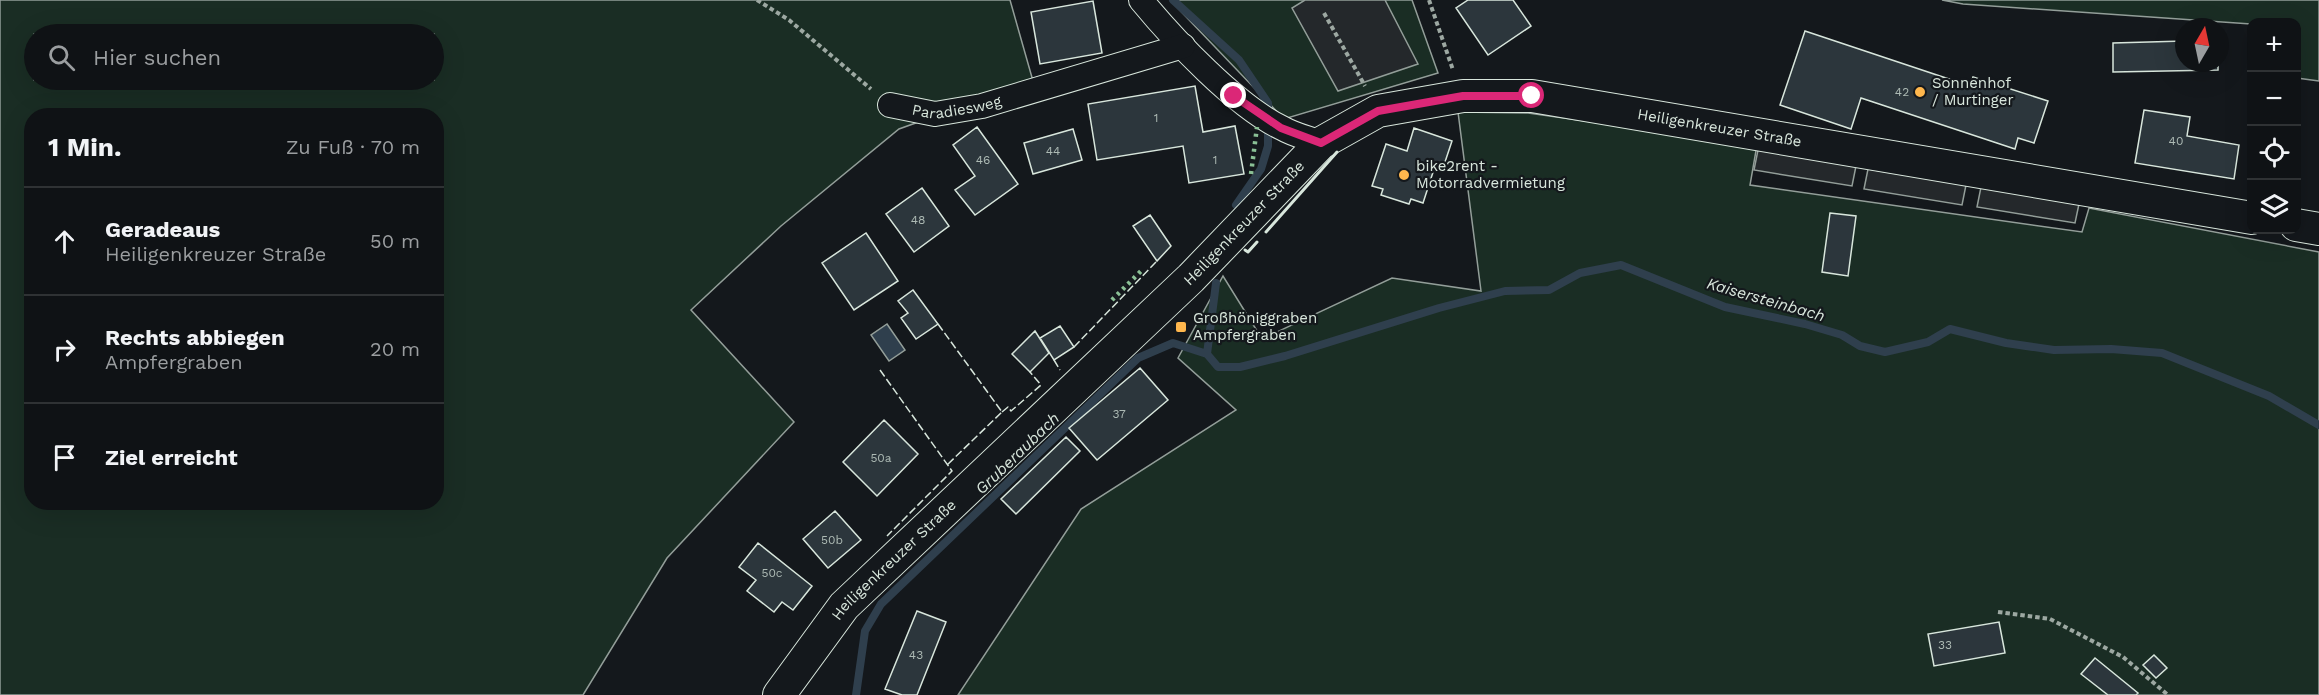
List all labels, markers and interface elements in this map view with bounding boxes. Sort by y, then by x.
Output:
north arrow [2175,18,2229,72]
map controls [2247,18,2301,234]
button: + [2247,18,2301,72]
search box [24,24,444,90]
icon: search [45,41,78,74]
text: Hier suchen [93,45,221,70]
button: − [2247,72,2301,126]
place label: Sonnenhof / Murtinger [1932,74,2014,109]
route end [1220,82,1246,108]
route start [1518,82,1544,108]
house number: 42 [1895,85,1909,99]
marker: Sonnenhof / Murtinger [1913,85,1927,99]
street label: Paradiesweg [911,92,1003,123]
street label: Heiligenkreuzer Straße [1636,105,1803,151]
house number: 1 [1154,111,1158,125]
button: locate [2247,126,2301,180]
text: 1 Min. [48,132,122,162]
house number: 40 [2169,134,2183,148]
text: Zu Fuß · 70 m [286,135,420,159]
house number: 44 [1046,144,1060,158]
house number: 46 [976,153,990,167]
house number: 1 [1213,153,1217,167]
street label: Heiligenkreuzer Straße [1180,157,1308,289]
place label: bike2rent - Motorradvermietung [1416,157,1565,192]
marker: bike2rent - Motorradvermietung [1397,168,1411,182]
button: layers [2247,180,2301,234]
house number: 48 [911,213,925,227]
text: Geradeaus [105,217,220,242]
icon: ahead [48,225,81,258]
text: 50 m [370,229,420,253]
text: Heiligenkreuzer Straße [105,242,326,266]
water label: Kaisersteinbach [1705,274,1827,325]
place label: Großhöniggraben Ampfergraben [1193,309,1317,344]
marker: Großhöniggraben Ampfergraben [1174,320,1188,334]
text: Rechts abbiegen [105,325,285,350]
icon: right [48,333,81,366]
text: 20 m [370,337,420,361]
text: Ampfergraben [105,350,243,374]
house number: 37 [1112,407,1126,421]
water label: Gruberaubach [971,409,1063,498]
icon: arrive [48,441,81,474]
text: Ziel erreicht [105,445,238,470]
house number: 50a [870,451,892,465]
street label: Heiligenkreuzer Straße [828,496,960,624]
house number: 50b [821,533,843,547]
house number: 50c [761,566,783,580]
house number: 33 [1938,638,1952,652]
house number: 43 [909,648,923,662]

